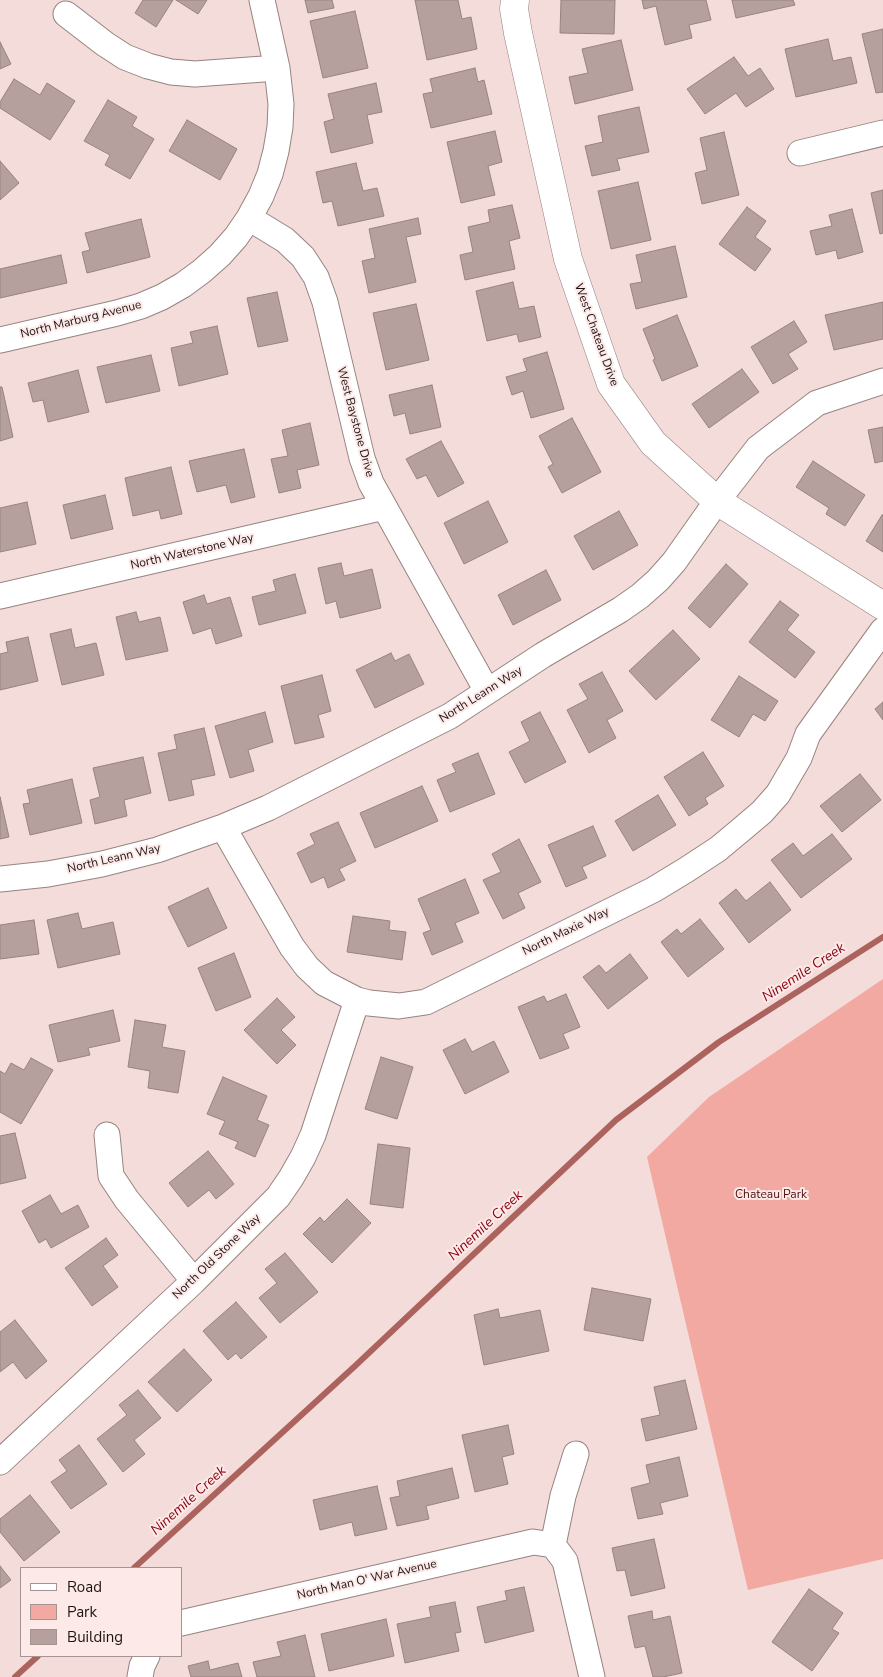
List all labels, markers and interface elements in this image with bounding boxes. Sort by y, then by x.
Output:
street label: West Chateau Drive [571,282,621,388]
street label: North Marburg Avenue [19,298,143,342]
street label: West Baystone Drive [333,365,377,479]
street label: North Waterstone Way [129,531,255,573]
street label: North Leann Way [437,664,525,726]
street label: North Leann Way [66,841,162,877]
street label: North Maxie Way [520,905,612,959]
water label: Ninemile Creek [759,940,849,1006]
water label: Ninemile Creek [445,1187,527,1265]
park label: Chateau Park [735,1188,807,1202]
street label: North Old Stone Way [170,1211,264,1303]
water label: Ninemile Creek [148,1463,230,1539]
street label: North Man O' War Avenue [296,1557,438,1603]
legend [20,1567,182,1657]
text: Road [67,1577,102,1597]
text: Park [67,1602,97,1622]
text: Building [67,1627,123,1647]

